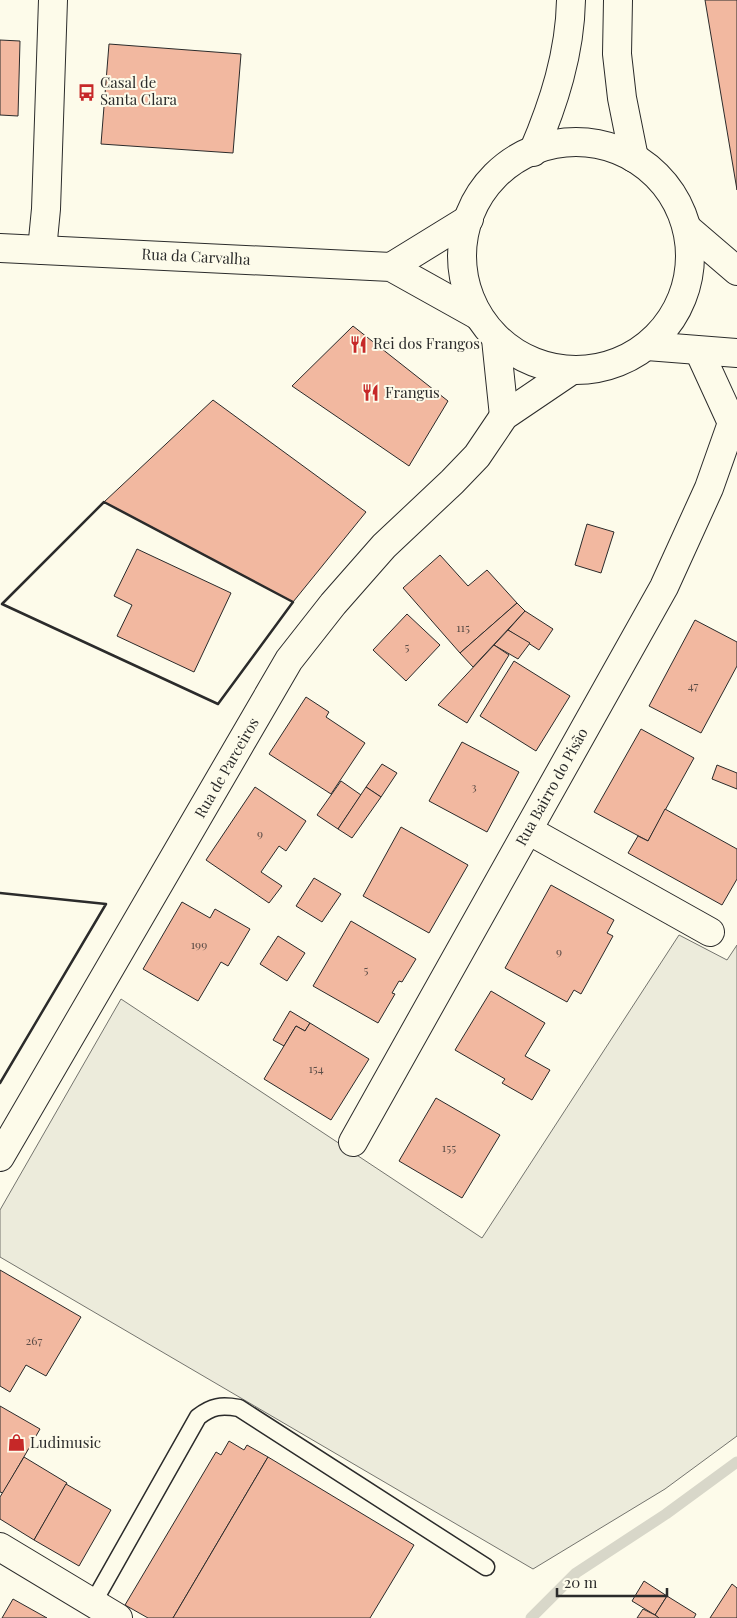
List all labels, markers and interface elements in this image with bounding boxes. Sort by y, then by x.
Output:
place label: Casal de Santa Clara [100,72,178,109]
bus stop icon: Casal de Santa Clara [76,82,96,102]
street label: Rua da Carvalha [141,243,252,269]
place label: Rei dos Frangos [373,333,480,353]
restaurant icon: Rei dos Frangos [349,334,369,354]
place label: Frangus [385,382,440,402]
restaurant icon: Frangus [361,383,381,403]
house number: 115 [456,619,470,635]
house number: 5 [405,638,410,654]
house number: 47 [688,677,698,693]
street label: Rua de Parceiros [189,714,263,821]
street label: Rua Bairro do Pisão [510,724,592,849]
house number: 3 [471,778,477,794]
house number: 9 [257,825,263,841]
house number: 199 [191,936,207,952]
house number: 9 [556,943,562,959]
house number: 5 [364,961,369,977]
house number: 154 [308,1060,324,1076]
house number: 155 [442,1139,456,1155]
house number: 267 [26,1332,43,1348]
place label: Ludimusic [30,1432,101,1452]
shop icon: Ludimusic [6,1433,26,1453]
scale bar [557,1566,667,1598]
text: 20 m [564,1572,598,1592]

